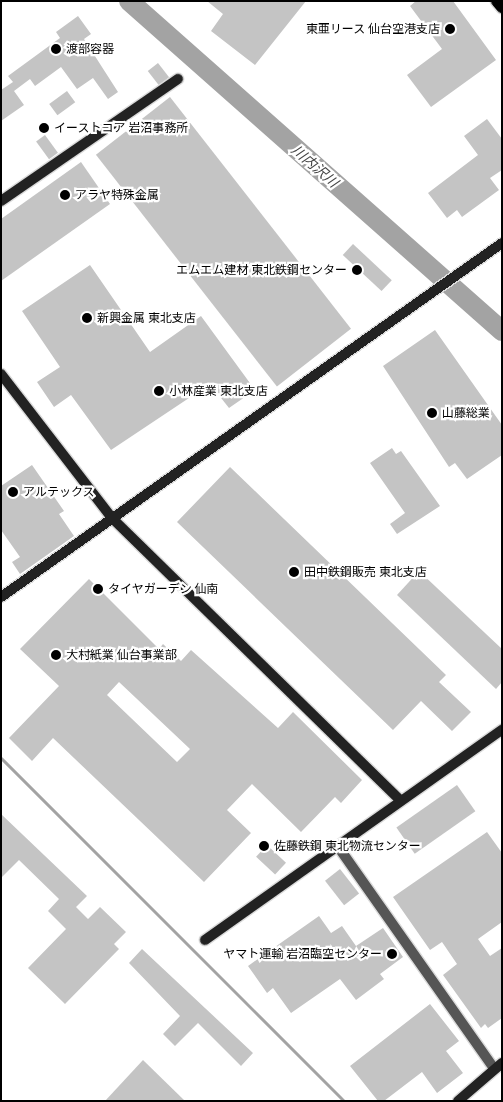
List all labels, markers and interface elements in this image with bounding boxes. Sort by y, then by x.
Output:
place label: 東亜リース 仙台空港支店 [305,22,440,36]
marker: 東亜リース 仙台空港支店 [444,23,456,35]
place label: 渡部容器 [66,42,114,56]
marker: 渡部容器 [50,43,62,55]
place label: イーストコア 岩沼事務所 [54,121,189,135]
marker: イーストコア 岩沼事務所 [38,122,50,134]
water label: 川内沢川 [288,141,342,191]
place label: アラヤ特殊金属 [75,188,159,202]
marker: アラヤ特殊金属 [59,189,71,201]
place label: エムエム建材 東北鉄鋼センター [176,263,347,277]
marker: エムエム建材 東北鉄鋼センター [351,264,363,276]
place label: 新興金属 東北支店 [97,311,196,325]
marker: 新興金属 東北支店 [81,312,93,324]
place label: 小林産業 東北支店 [169,384,268,398]
marker: 小林産業 東北支店 [153,385,165,397]
place label: 山藤総業 [442,406,490,420]
marker: 山藤総業 [426,407,438,419]
place label: アルテックス [23,485,95,499]
marker: アルテックス [7,486,19,498]
place label: 田中鉄鋼販売 東北支店 [304,565,427,579]
marker: 田中鉄鋼販売 東北支店 [288,566,300,578]
place label: タイヤガーデン 仙南 [108,582,219,596]
marker: タイヤガーデン 仙南 [92,583,104,595]
place label: 大村紙業 仙台事業部 [66,648,177,662]
marker: 大村紙業 仙台事業部 [50,649,62,661]
place label: 佐藤鉄鋼 東北物流センター [274,839,421,853]
marker: 佐藤鉄鋼 東北物流センター [258,840,270,852]
place label: ヤマト運輸 岩沼臨空センター [223,947,382,961]
marker: ヤマト運輸 岩沼臨空センター [386,948,398,960]

